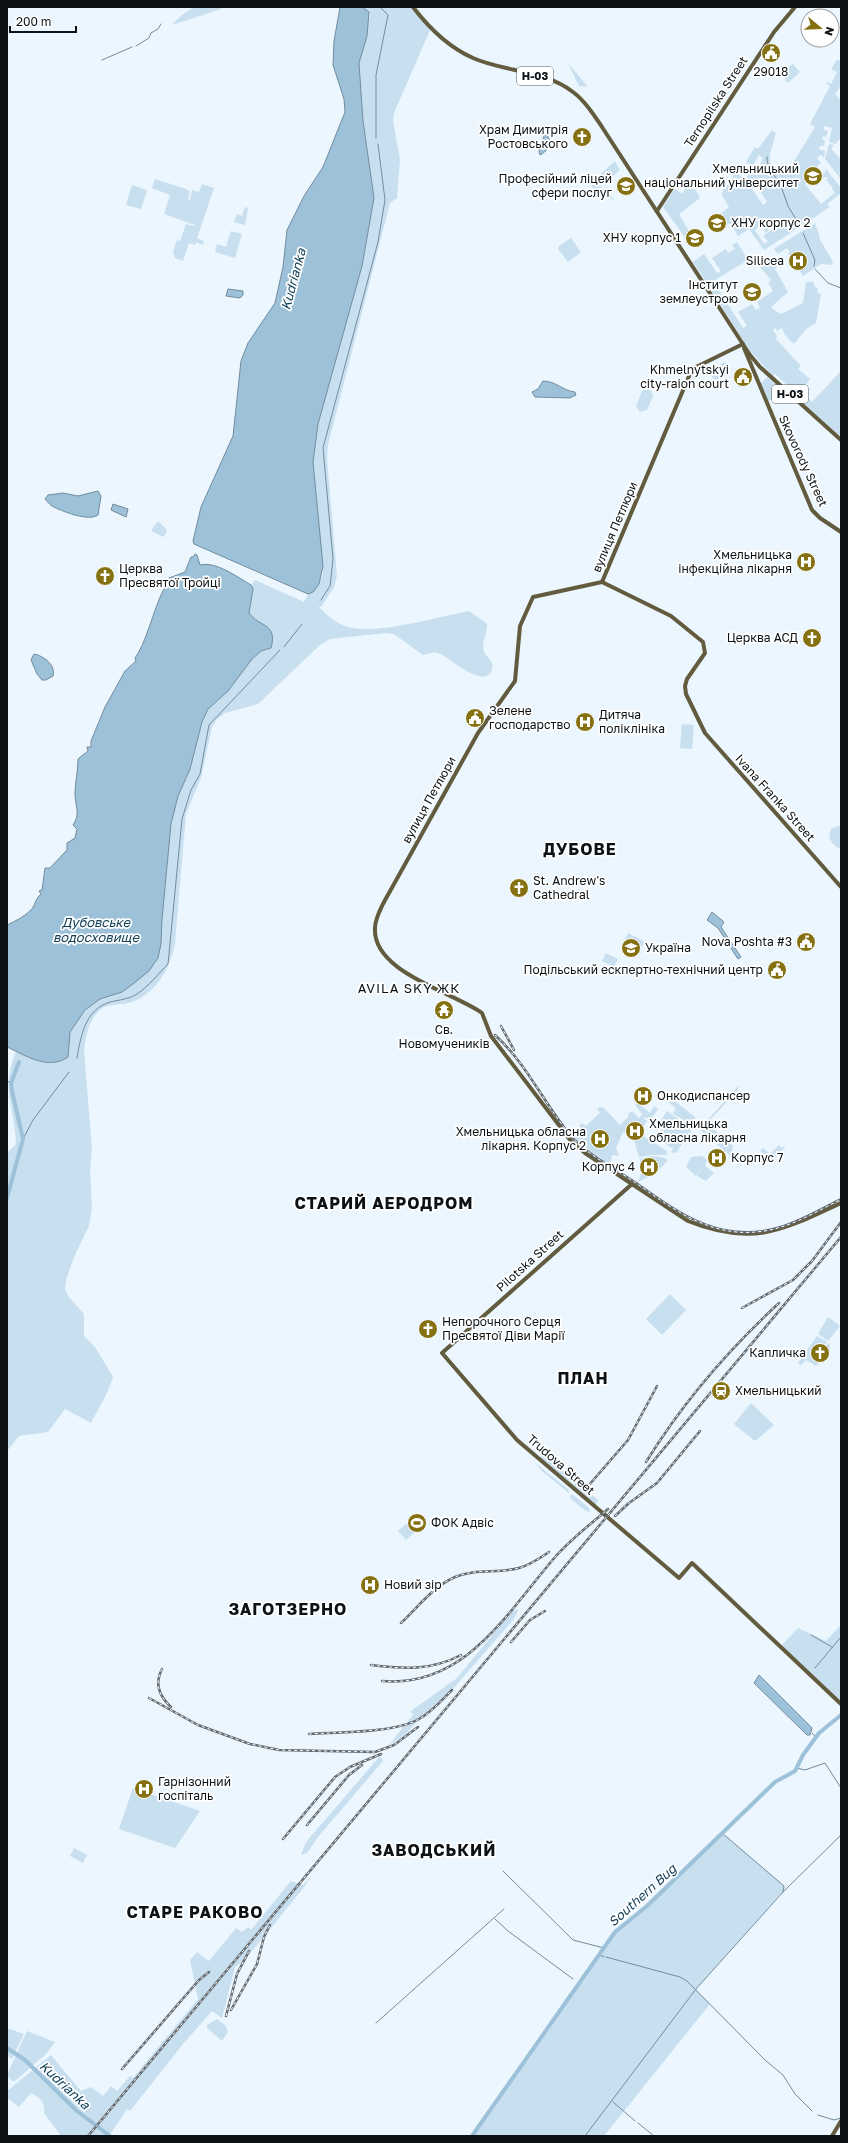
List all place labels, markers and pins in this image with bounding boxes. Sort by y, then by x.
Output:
public building icon: 29018 [760,42,782,64]
place label: 29018 [754,64,788,79]
place label: Храм Димитрія Ростовського [479,122,568,151]
church icon: Храм Димитрія Ростовського [571,126,593,148]
place label: Хмельницький національний університет [644,161,799,190]
school or university icon: Хмельницький національний університет [802,165,824,187]
place label: Професійний ліцей сфери послуг [499,171,612,200]
school or university icon: Професійний ліцей сфери послуг [615,175,637,197]
school or university icon: ХНУ корпус 2 [706,212,728,234]
place label: ХНУ корпус 2 [731,215,811,230]
school or university icon: ХНУ корпус 1 [684,227,706,249]
place label: ХНУ корпус 1 [603,230,681,245]
hospital icon: Silicea [787,250,809,272]
place label: Silicea [746,253,784,268]
place label: Інститут землеустрою [660,277,738,306]
school or university icon: Інститут землеустрою [741,281,763,303]
place label: Khmelnytskyi city-raion court [640,362,729,391]
public building icon: Khmelnytskyi city-raion court [732,366,754,388]
place label: Хмельницька інфекційна лікарня [678,547,792,576]
hospital icon: Хмельницька інфекційна лікарня [795,551,817,573]
place label: Церква Пресвятої Тройці [119,561,221,590]
church icon: Церква Пресвятої Тройці [94,565,116,587]
church icon: Церква АСД [801,627,823,649]
place label: Церква АСД [727,630,798,645]
place label: Зелене господарство [489,703,570,732]
public building icon: Зелене господарство [464,707,486,729]
place label: Дитяча поліклініка [599,707,665,736]
hospital icon: Дитяча поліклініка [574,711,596,733]
place label: St. Andrew's Cathedral [533,873,605,902]
church icon: St. Andrew's Cathedral [508,877,530,899]
public building icon: Nova Poshta #3 [795,931,817,953]
place label: Nova Poshta #3 [701,934,792,949]
school or university icon: Україна [620,937,642,959]
place label: Україна [645,940,691,955]
public building icon: Подільський ескпертно-технічний центр [766,959,788,981]
place label: Подільський ескпертно-технічний центр [524,962,763,977]
temple icon: Св. Новомучеників [433,999,455,1021]
place label: Св. Новомучеників [399,1022,490,1051]
hospital icon: Онкодиспансер [632,1085,654,1107]
place label: Онкодиспансер [657,1088,750,1103]
place label: Хмельницька обласна лікарня [649,1116,746,1145]
hospital icon: Хмельницька обласна лікарня [624,1120,646,1142]
place label: Хмельницька обласна лікарня. Корпус 2 [456,1124,586,1153]
hospital icon: Хмельницька обласна лікарня. Корпус 2 [589,1128,611,1150]
hospital icon: Корпус 7 [706,1147,728,1169]
place label: Корпус 7 [731,1150,783,1165]
hospital icon: Корпус 4 [638,1156,660,1178]
place label: Корпус 4 [582,1159,635,1174]
place label: Непорочного Серця Пресвятої Діви Марії [442,1314,566,1343]
church icon: Непорочного Серця Пресвятої Діви Марії [417,1318,439,1340]
church icon: Капличка [809,1342,831,1364]
place label: Капличка [749,1345,806,1360]
station icon: Хмельницький [710,1380,732,1402]
place label: Хмельницький [735,1383,822,1398]
sports icon: ФОК Адвіс [406,1512,428,1534]
place label: ФОК Адвіс [431,1515,494,1530]
hospital icon: Новий зір [359,1574,381,1596]
place label: Новий зір [384,1577,442,1592]
place label: Гарнізонний госпіталь [158,1774,231,1803]
hospital icon: Гарнізонний госпіталь [133,1778,155,1800]

